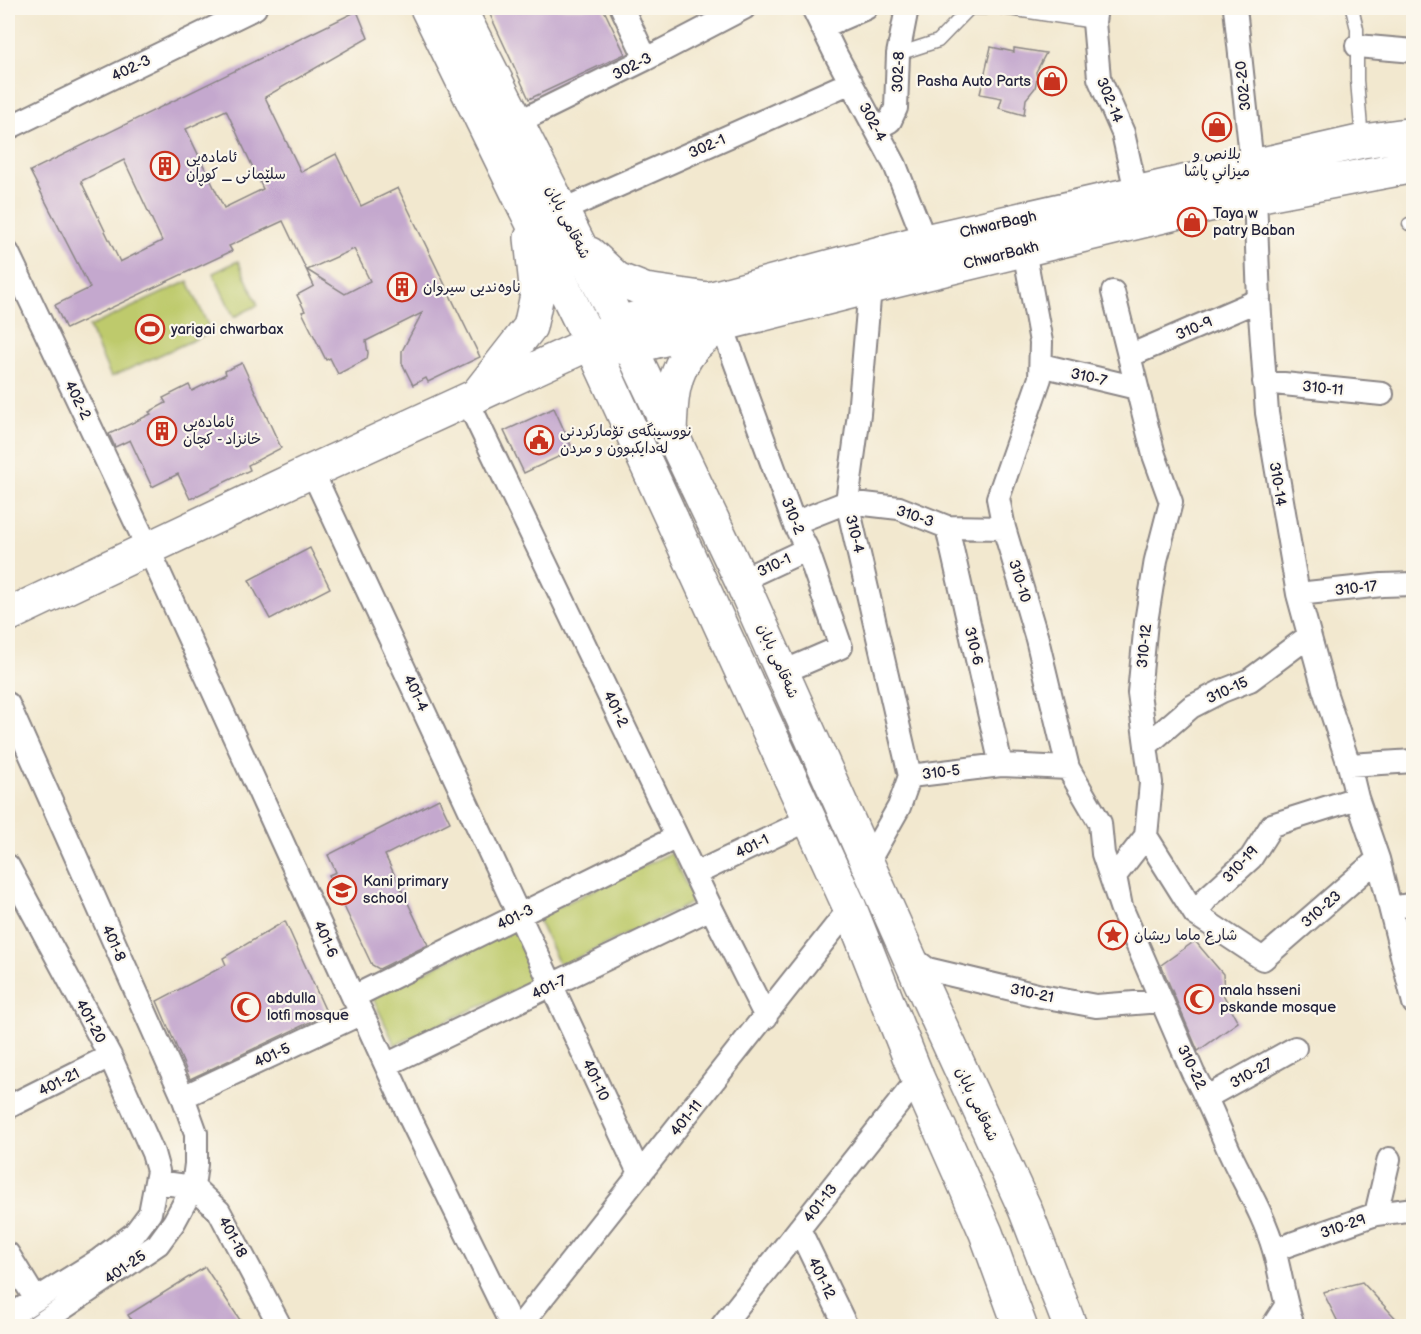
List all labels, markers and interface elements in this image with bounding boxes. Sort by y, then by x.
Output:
street label: 302-3 [609,49,655,84]
street label: 402-3 [108,51,154,86]
street label: 302-8 [888,51,909,93]
street label: 302-20 [1231,60,1256,112]
shop icon: Pasha Auto Parts [1036,65,1068,97]
place label: Pasha Auto Parts [917,72,1032,91]
street label: 302-14 [1092,75,1127,126]
street label: 302-4 [854,99,891,145]
shop icon: بلانص و ميزاني پاشا [1201,111,1233,143]
street label: 302-1 [686,130,729,163]
place label: بلانص و ميزاني پاشا [1184,145,1250,184]
place label: ئامادەیی سلێمانی _ کوڕان [186,148,286,187]
building icon: ئامادەیی سلێمانی _ کوڕان [149,150,181,182]
street label: شەقامی بابان [541,182,594,262]
place label: Taya w patry Baban [1213,204,1295,240]
street label: ChwarBagh [958,206,1038,243]
shop icon: Taya w patry Baban [1176,206,1208,238]
street label: ChwarBakh [961,237,1041,274]
building icon: ناوەندیی سیروان [386,271,418,303]
place label: ناوەندیی سیروان [423,278,521,297]
street label: 310-9 [1173,312,1215,345]
sports icon: yarigai chwarbax [134,313,166,345]
place label: yarigai chwarbax [170,320,284,339]
street label: 310-7 [1069,364,1110,391]
street label: 310-11 [1302,377,1344,400]
street label: 402-2 [60,378,95,423]
place label: ئامادەیی خانزاد - کچان [183,413,261,449]
building icon: ئامادەیی خانزاد - کچان [146,415,178,447]
place label: نووسینگەی تۆمارکردنی لەدایکبوون و مردن [560,422,692,458]
public building icon: نووسینگەی تۆمارکردنی لەدایکبوون و مردن [523,424,555,456]
street label: 310-14 [1265,461,1290,507]
street label: 310-2 [777,495,809,538]
street label: 310-3 [894,501,936,532]
street label: 310-4 [841,513,868,555]
street label: 310-1 [754,549,794,581]
street label: 310-10 [1004,557,1035,605]
street label: 310-17 [1334,577,1379,600]
street label: شەقامی بابان [753,621,802,702]
street label: 310-12 [1133,623,1156,669]
street label: 310-6 [960,625,987,667]
street label: 401-4 [399,672,432,715]
street label: 310-15 [1203,673,1251,708]
street label: 401-2 [599,688,633,731]
street label: 310-5 [921,761,961,784]
street label: 401-1 [732,830,772,863]
street label: 310-19 [1218,842,1262,887]
place label: Kani primary school [363,872,449,908]
school or university icon: Kani primary school [326,874,358,906]
street label: 310-23 [1297,887,1345,932]
street label: 401-3 [494,900,537,934]
street label: 401-6 [309,918,342,961]
place icon: شارع ماما ريشان [1097,919,1129,951]
street label: 401-8 [97,922,130,965]
place label: شارع ماما ريشان [1134,926,1237,945]
street label: 401-7 [529,971,570,1004]
street label: 310-21 [1009,980,1055,1007]
place label: mala hsseni pskande mosque [1220,981,1336,1017]
mosque icon: mala hsseni pskande mosque [1183,983,1215,1015]
place label: abdulla lotfi mosque [267,989,349,1025]
mosque icon: abdulla lotfi mosque [230,991,262,1023]
street label: 401-20 [71,996,110,1047]
street label: 401-5 [251,1039,293,1072]
street label: 310-22 [1173,1042,1210,1093]
street label: 310-27 [1227,1054,1276,1093]
street label: 401-10 [578,1056,614,1104]
street label: 401-21 [35,1064,83,1101]
street label: شەقامی بابان [951,1064,1002,1144]
street label: 401-11 [666,1096,707,1140]
street label: 401-13 [799,1180,842,1227]
street label: 310-29 [1318,1210,1368,1243]
street label: 401-18 [214,1213,251,1261]
street label: 401-25 [101,1246,150,1289]
street label: 401-12 [803,1254,840,1302]

